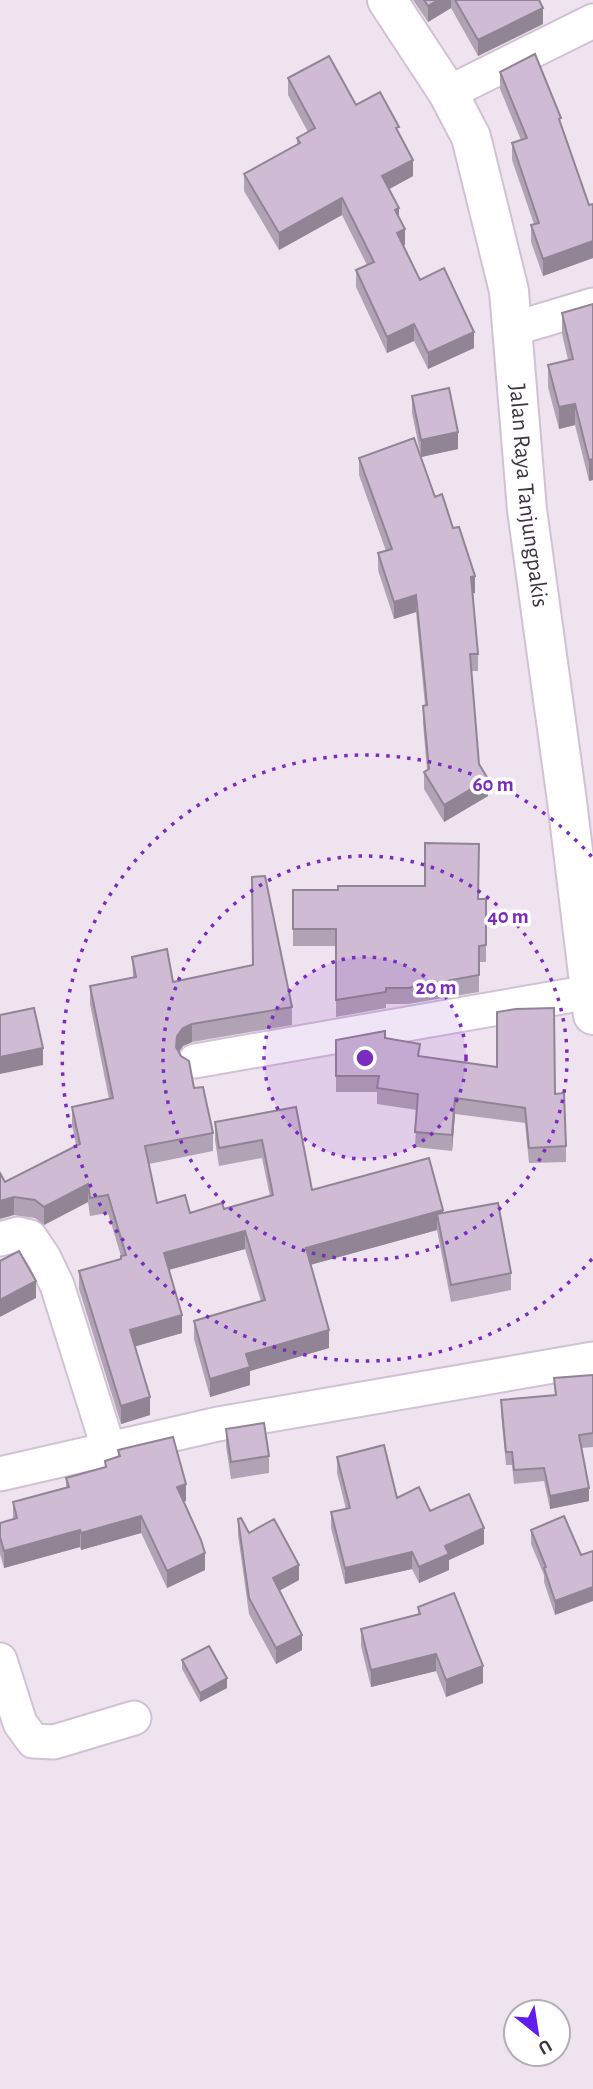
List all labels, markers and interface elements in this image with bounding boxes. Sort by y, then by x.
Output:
street label: Jalan Raya Tanjungpakis [505,383,552,609]
text: 60 m [472,774,514,795]
text: 40 m [487,906,529,927]
text: 20 m [416,977,456,998]
centre of rings [353,1046,377,1070]
north arrow [502,1998,572,2068]
text: U [535,2035,555,2058]

